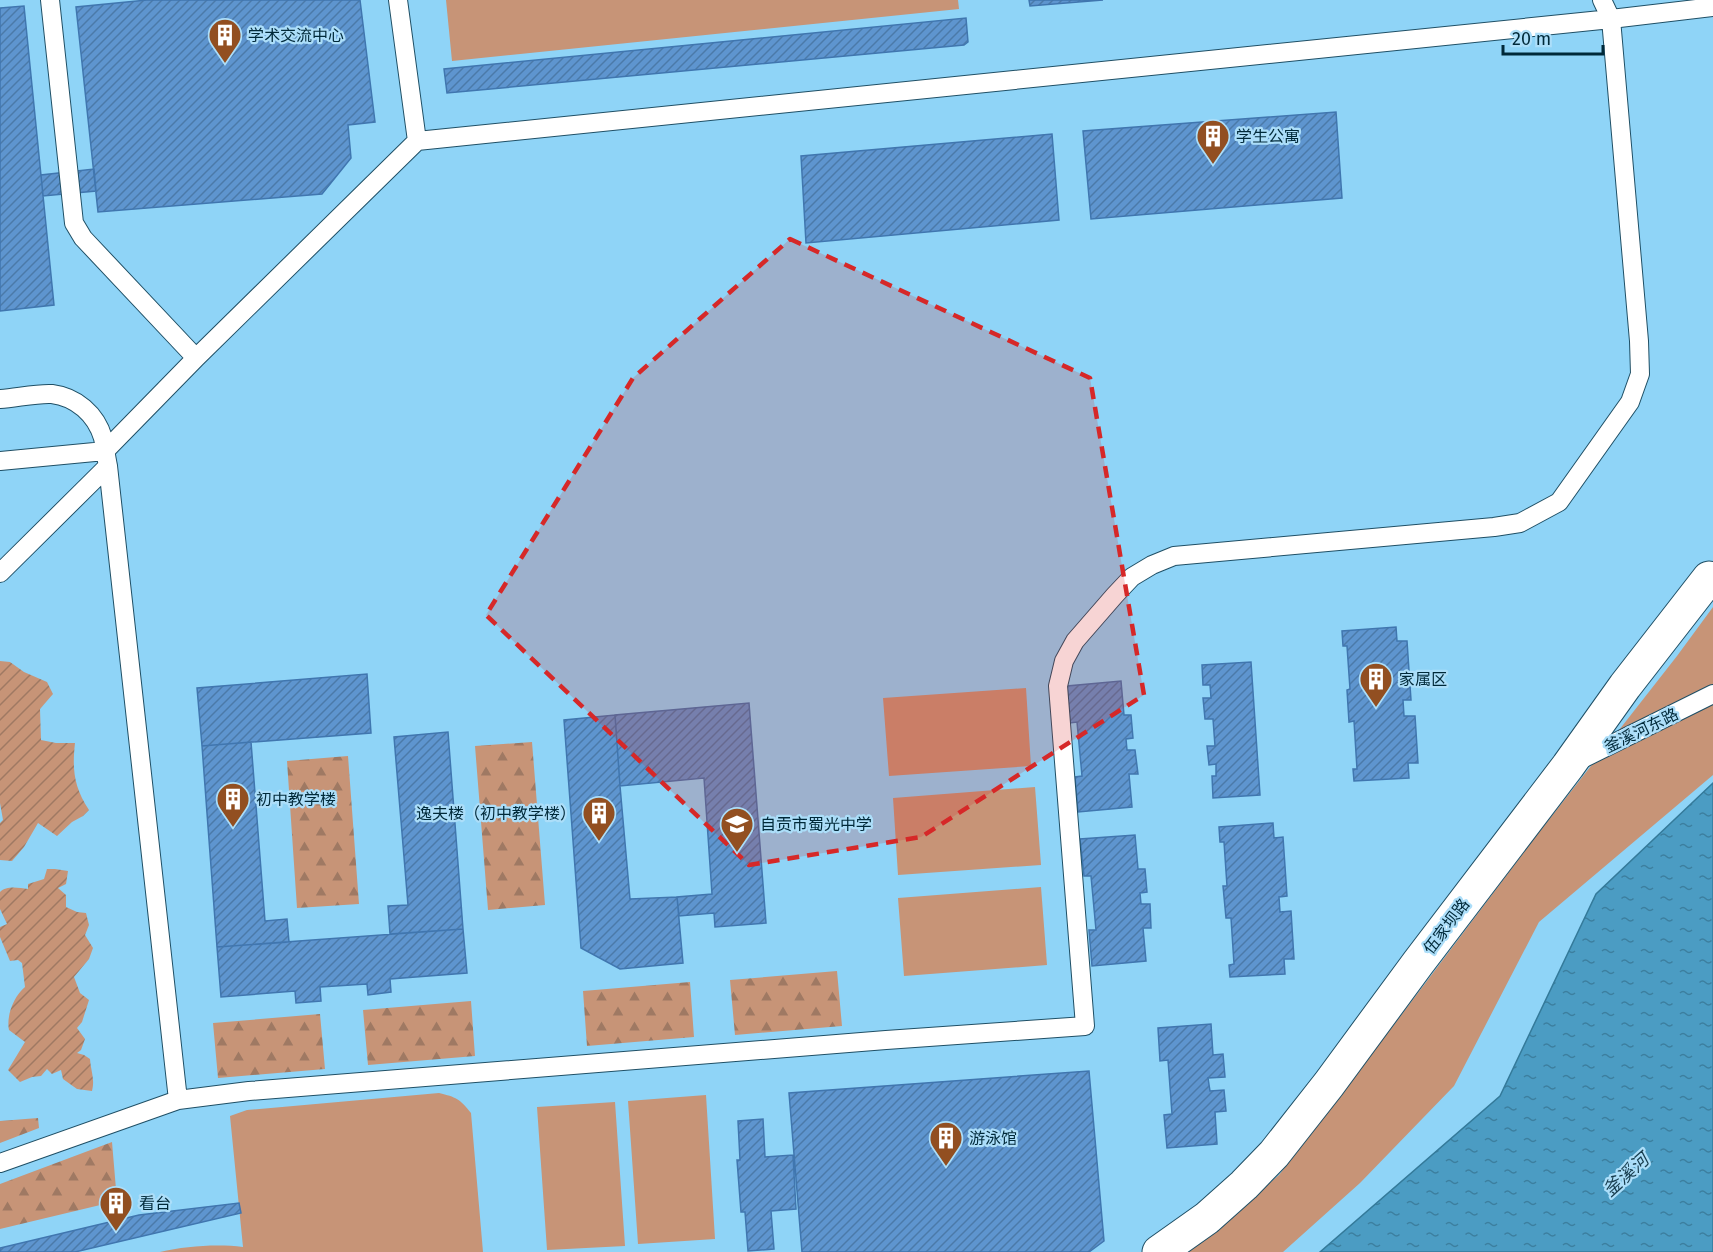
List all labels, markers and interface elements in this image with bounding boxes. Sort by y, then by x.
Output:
building icon: 学术交流中心 [207,17,243,64]
scale bar [1503,18,1604,56]
place label: 学术交流中心 [248,26,344,45]
text: 20 m [1512,28,1551,50]
building icon: 学生公寓 [1195,118,1231,165]
place label: 学生公寓 [1236,127,1300,146]
building icon: 家属区 [1358,661,1394,708]
place label: 家属区 [1399,670,1447,689]
street label: 釜溪河东路 [1601,704,1681,757]
building icon: 初中教学楼 [215,781,251,828]
place label: 初中教学楼 [256,790,336,809]
building icon: 逸夫楼（初中教学楼） [581,795,617,842]
place label: 逸夫楼（初中教学楼） [416,804,576,823]
school or university icon: 自贡市蜀光中学 [719,806,755,853]
place label: 自贡市蜀光中学 [760,815,872,834]
street label: 伍家坝路 [1420,895,1473,958]
building icon: 游泳馆 [928,1120,964,1167]
place label: 游泳馆 [969,1129,1017,1148]
water label: 釜溪河 [1599,1147,1656,1201]
building icon: 看台 [98,1185,134,1232]
place label: 看台 [139,1194,171,1213]

